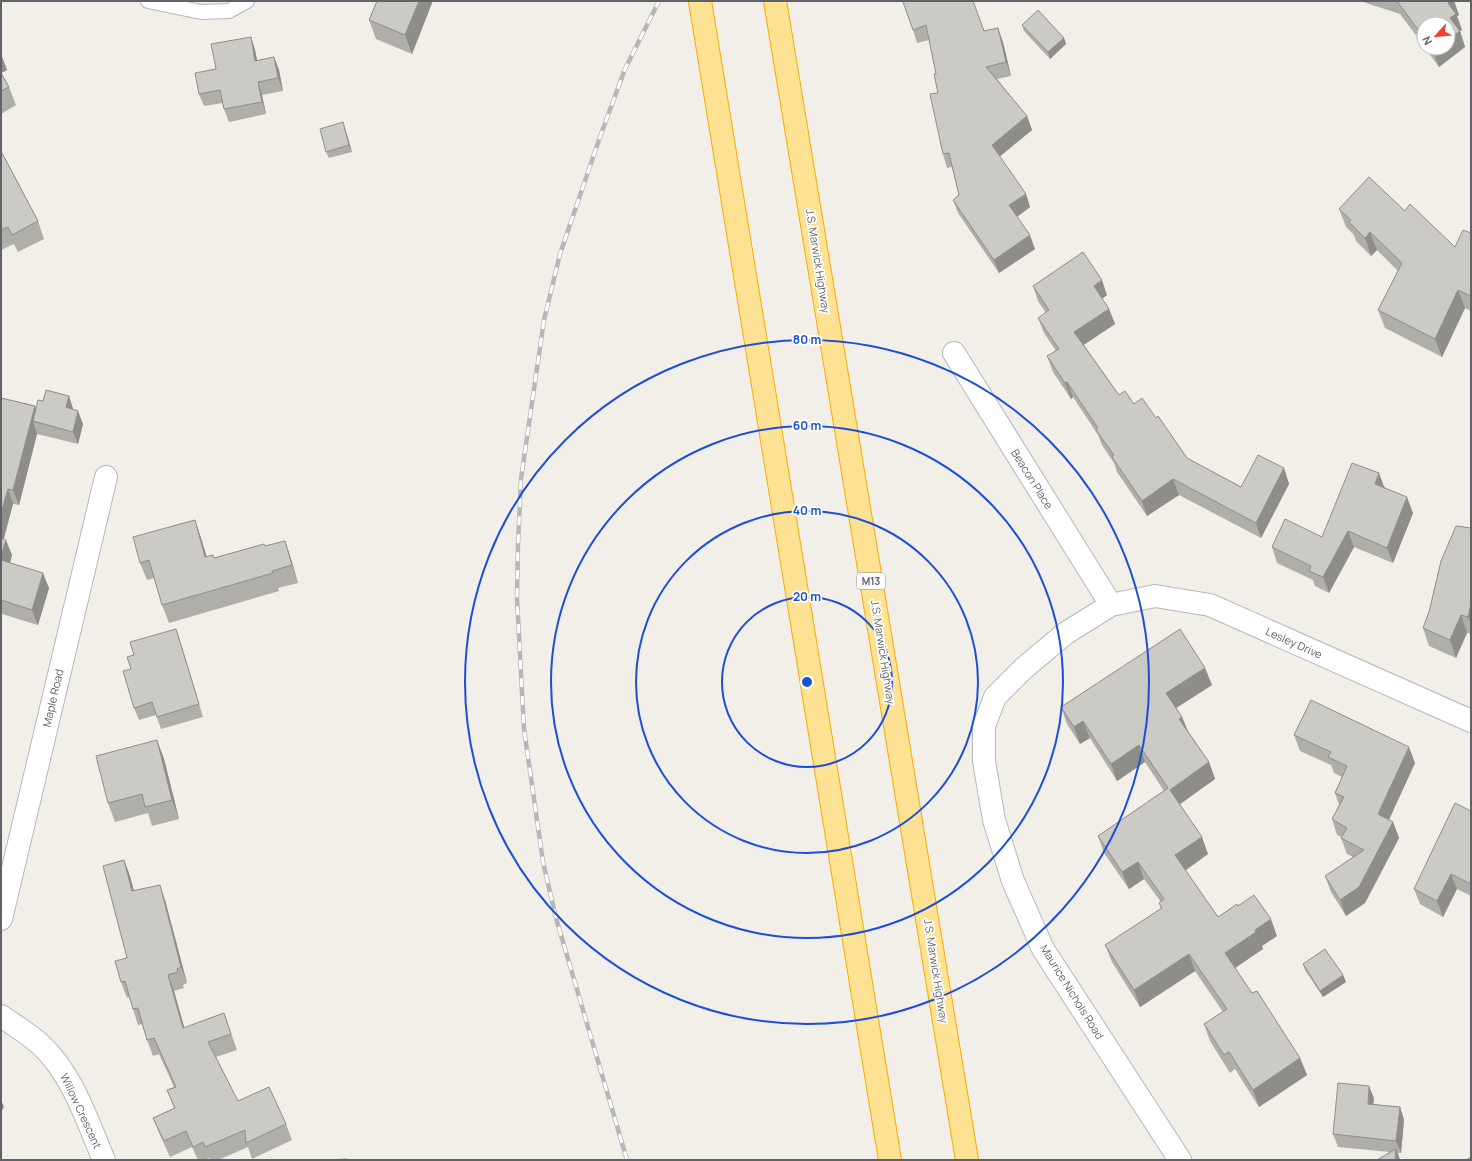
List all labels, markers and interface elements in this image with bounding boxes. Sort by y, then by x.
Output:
north arrow [1416,16,1456,56]
text: N [1418,34,1435,48]
street label: J.S. Marwick Highway [803,208,834,315]
text: 80 m [793,331,821,348]
text: 60 m [793,417,821,434]
street label: Beacon Place [1008,446,1057,512]
text: 40 m [793,502,821,519]
road number: M13 [857,573,885,589]
text: 20 m [793,588,821,605]
street label: J.S. Marwick Highway [868,599,899,706]
street label: Lesley Drive [1264,623,1325,662]
street label: Maple Road [39,667,66,728]
centre of rings [800,675,814,689]
street label: J.S. Marwick Highway [921,918,952,1025]
street label: Maurice Nichols Road [1037,942,1108,1042]
street label: Willow Crescent [57,1071,106,1151]

